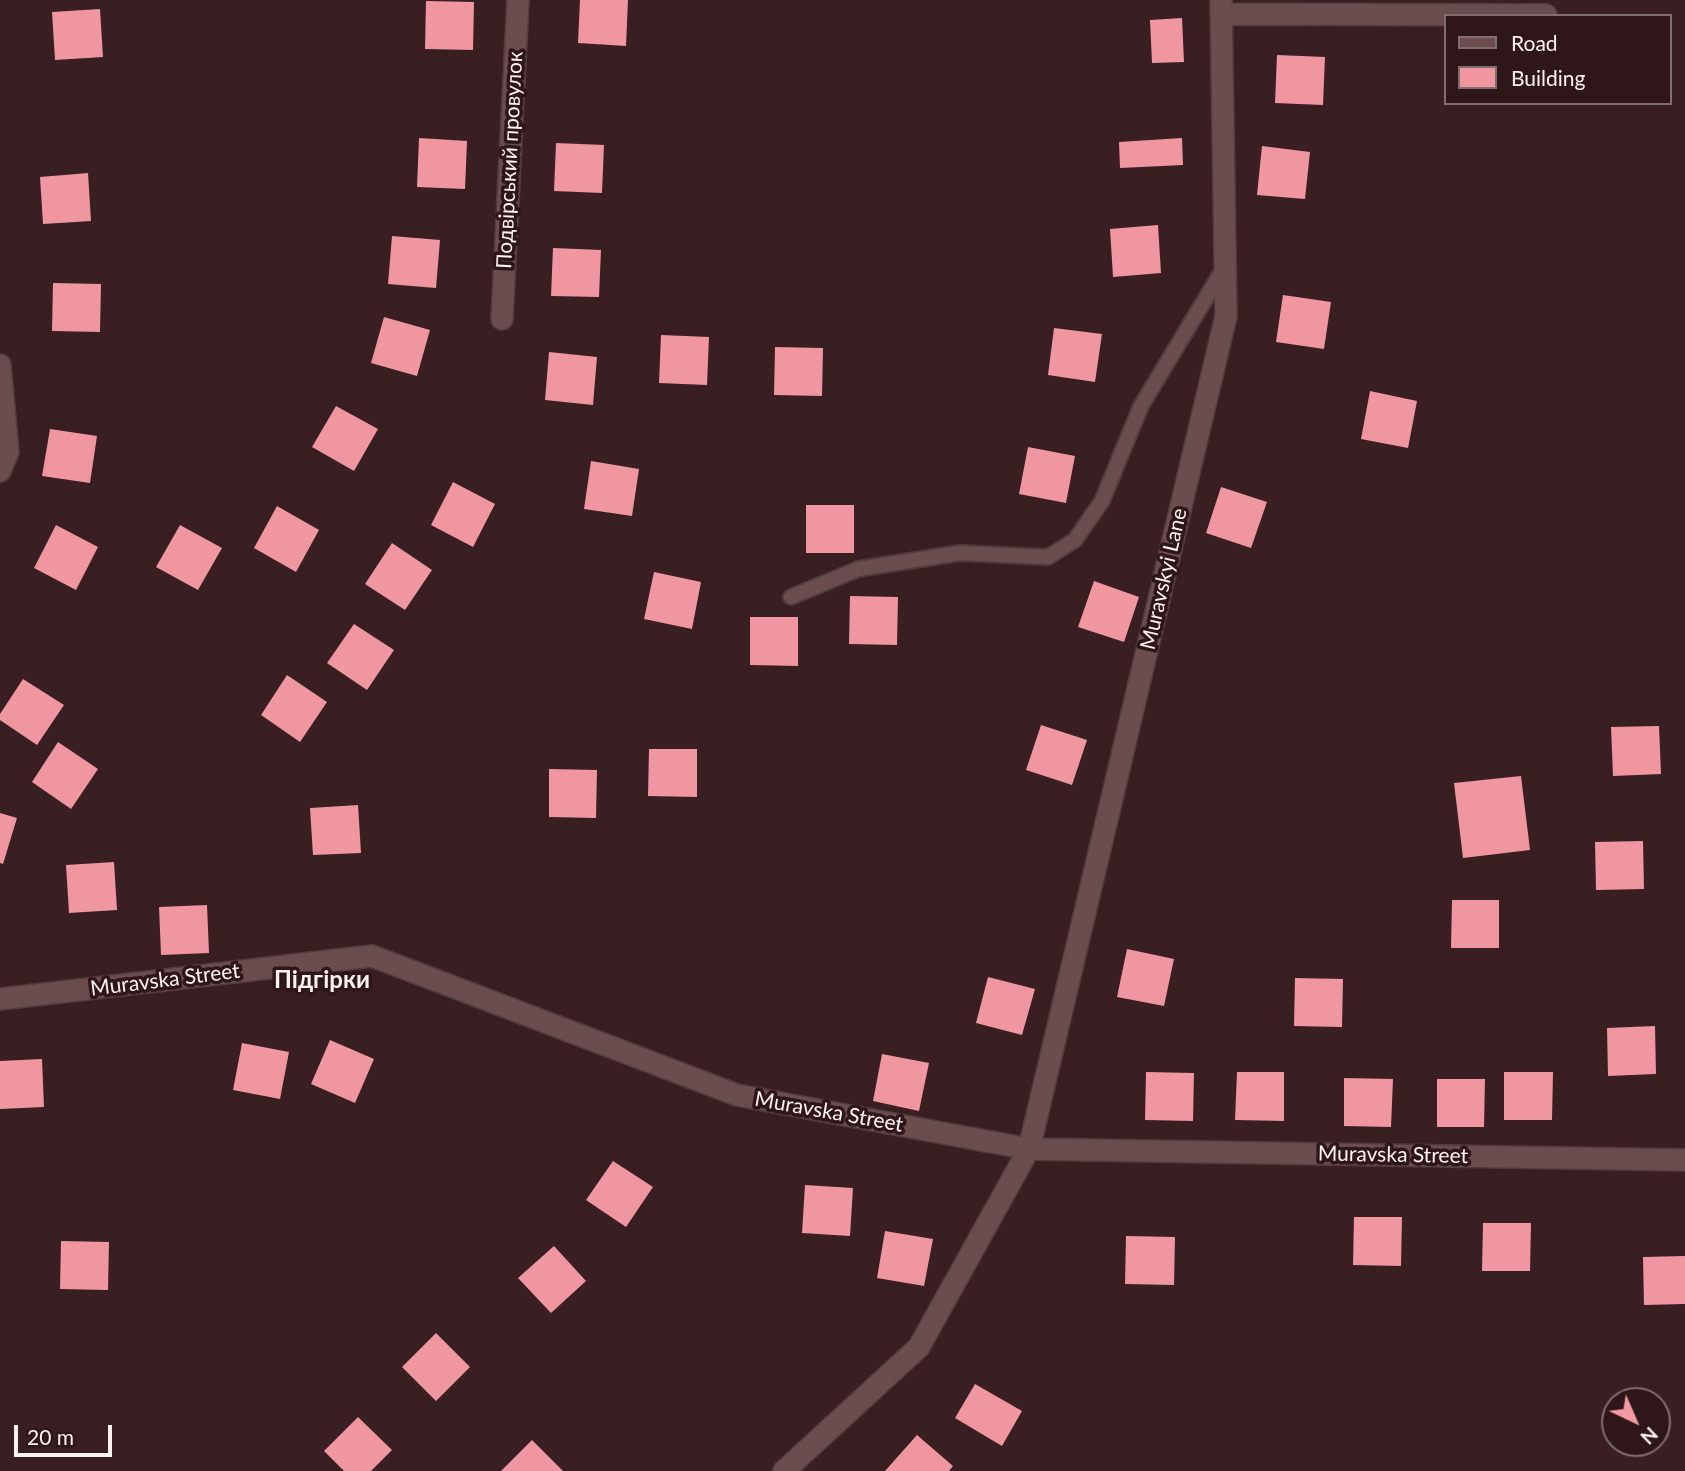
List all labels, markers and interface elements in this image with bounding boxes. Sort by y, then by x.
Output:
legend [1444,14,1671,105]
text: Road [1511,30,1558,55]
street label: Подвірський провулок [492,51,528,269]
text: Building [1511,65,1586,90]
street label: Muravskyi Lane [1135,506,1193,652]
street label: Muravska Street [89,958,241,1002]
district label: Підгірки [274,966,370,994]
street label: Muravska Street [753,1087,905,1137]
street label: Muravska Street [1318,1141,1468,1169]
north arrow [1601,1387,1671,1457]
scale bar [18,1412,116,1456]
text: N [1636,1423,1663,1449]
text: 20 m [27,1424,74,1449]

